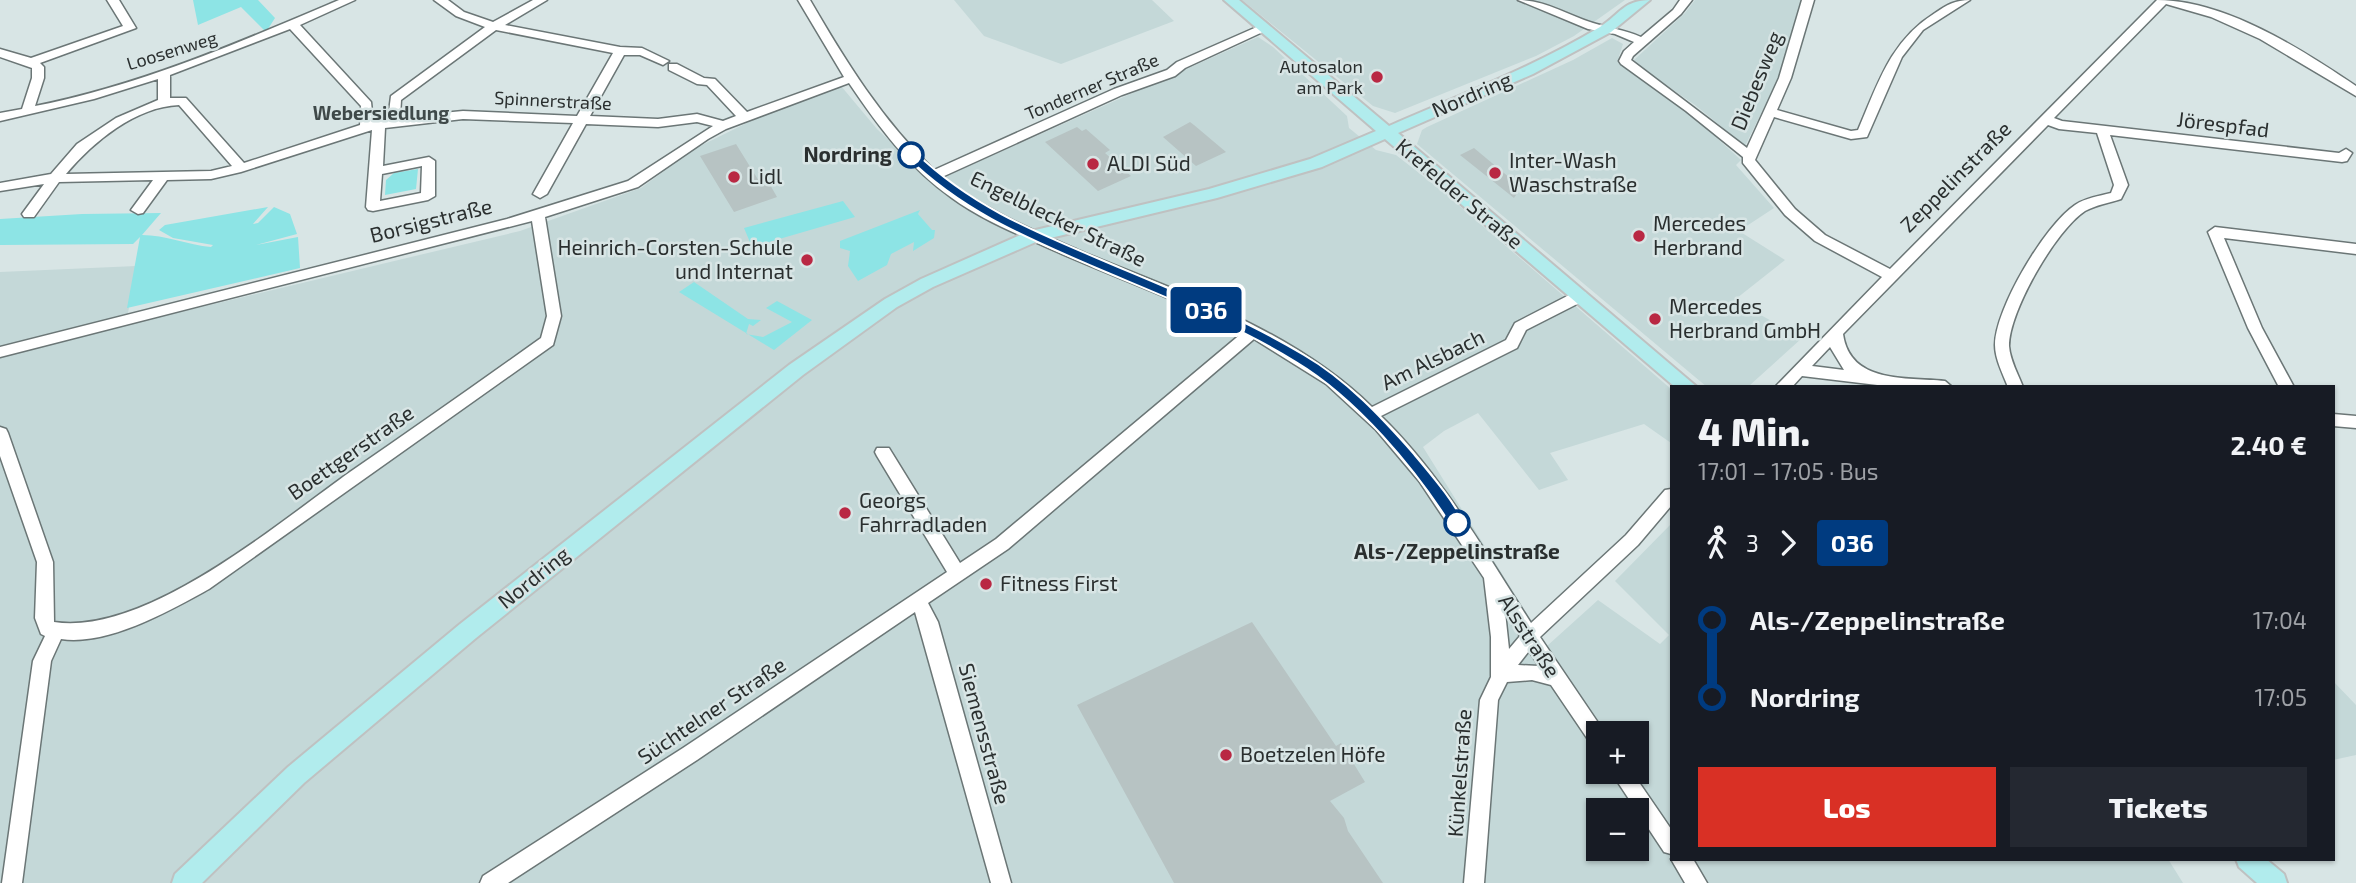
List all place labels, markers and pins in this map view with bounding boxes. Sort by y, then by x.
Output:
place label: Autosalon am Park [1279,55,1363,98]
marker: Autosalon am Park [1369,69,1385,85]
place label: Nordring [803,141,892,166]
marker: Nordring [898,142,924,168]
place label: Inter-Wash Waschstraße [1509,147,1637,196]
place label: ALDI Süd [1107,150,1191,175]
marker: ALDI Süd [1085,156,1101,172]
place label: Lidl [748,163,783,188]
marker: Inter-Wash Waschstraße [1487,165,1503,181]
marker: Lidl [726,169,742,185]
place label: Mercedes Herbrand [1653,210,1746,259]
marker: Mercedes Herbrand [1631,228,1647,244]
place label: Heinrich-Corsten-Schule und Internat [557,234,793,283]
marker: Heinrich-Corsten-Schule und Internat [799,252,815,268]
place label: Mercedes Herbrand GmbH [1669,293,1821,342]
marker: Mercedes Herbrand GmbH [1647,311,1663,327]
place label: Georgs Fahrradladen [859,487,987,536]
marker: Georgs Fahrradladen [837,505,853,521]
marker: Als-/Zeppelinstraße [1444,510,1470,536]
place label: Als-/Zeppelinstraße [1354,538,1560,563]
place label: Fitness First [1000,570,1118,595]
marker: Fitness First [978,576,994,592]
place label: Boetzelen Höfe [1240,741,1386,766]
marker: Boetzelen Höfe [1218,747,1234,763]

